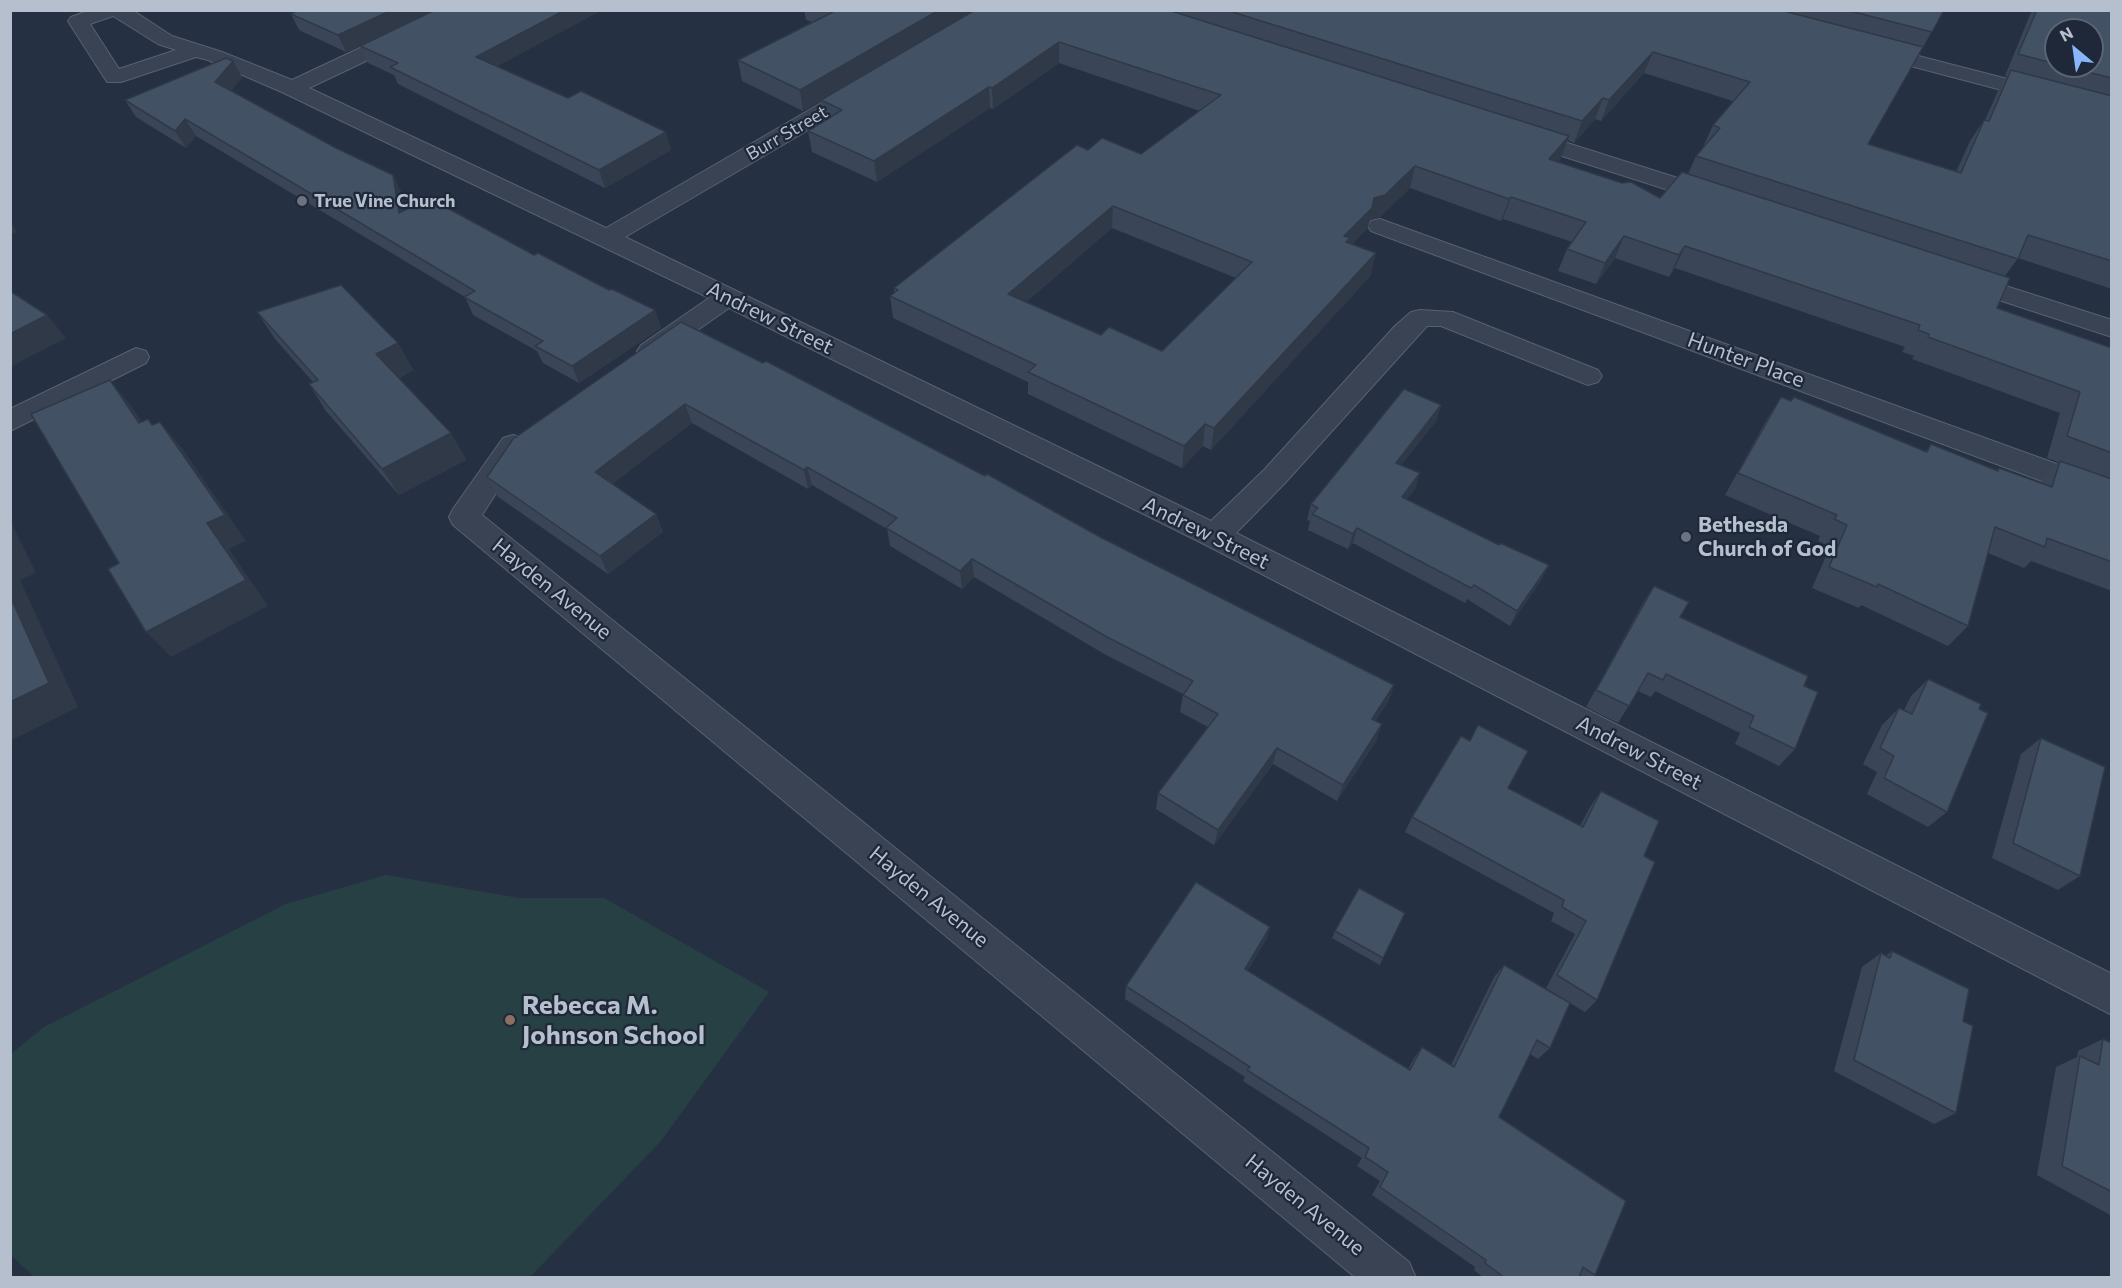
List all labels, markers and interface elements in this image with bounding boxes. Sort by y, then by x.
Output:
north arrow [2044,18,2104,78]
text: N [2056,22,2076,45]
street label: Burr Street [742,101,832,165]
place label: True Vine Church [314,190,456,212]
marker: True Vine Church [295,194,309,208]
street label: Andrew Street [703,276,837,360]
street label: Hunter Place [1684,327,1808,393]
street label: Andrew Street [1139,491,1273,575]
place label: Bethesda Church of God [1698,512,1836,562]
marker: Bethesda Church of God [1679,530,1693,544]
street label: Hayden Avenue [487,533,617,645]
street label: Andrew Street [1572,711,1706,795]
street label: Hayden Avenue [864,841,994,953]
place label: Rebecca M. Johnson School [522,989,705,1050]
marker: Rebecca M. Johnson School [503,1013,517,1027]
street label: Hayden Avenue [1240,1149,1370,1261]

